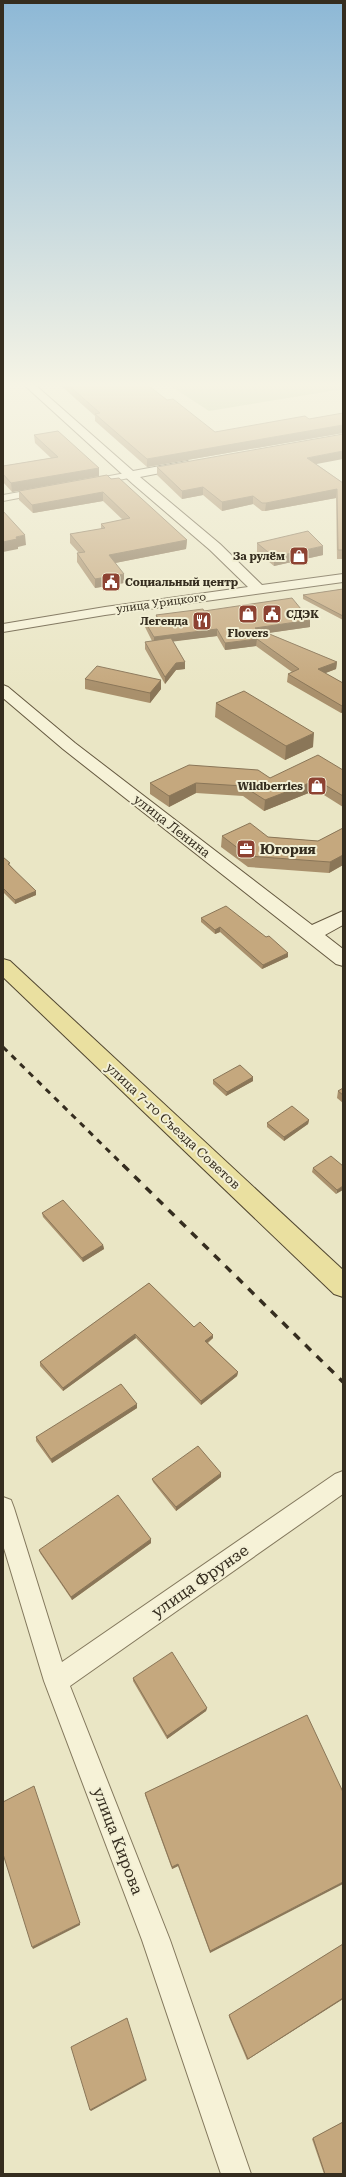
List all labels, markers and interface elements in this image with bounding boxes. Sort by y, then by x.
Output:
shop icon: За рулём [288,545,310,567]
place label: За рулём [233,550,285,563]
public building icon: Социальный центр [100,571,122,593]
place label: Социальный центр [125,576,239,589]
street label: улица Урицкого [115,590,207,616]
shop icon: Flovers [237,603,259,625]
public building icon: СДЭК [261,603,283,625]
place label: СДЭК [286,608,319,621]
restaurant icon: Легенда [191,610,213,632]
place label: Легенда [140,615,189,628]
place label: Flovers [228,627,269,640]
shop icon: Wildberries [306,775,328,797]
place label: Wildberries [237,780,303,793]
street label: улица Ленина [131,791,213,861]
office icon: Югория [235,838,257,860]
place label: Югория [260,842,316,857]
street label: улица 7-го Съезда Советов [103,1060,243,1192]
street label: улица Фрунзе [148,1540,252,1621]
street label: улица Кирова [89,1785,147,1898]

